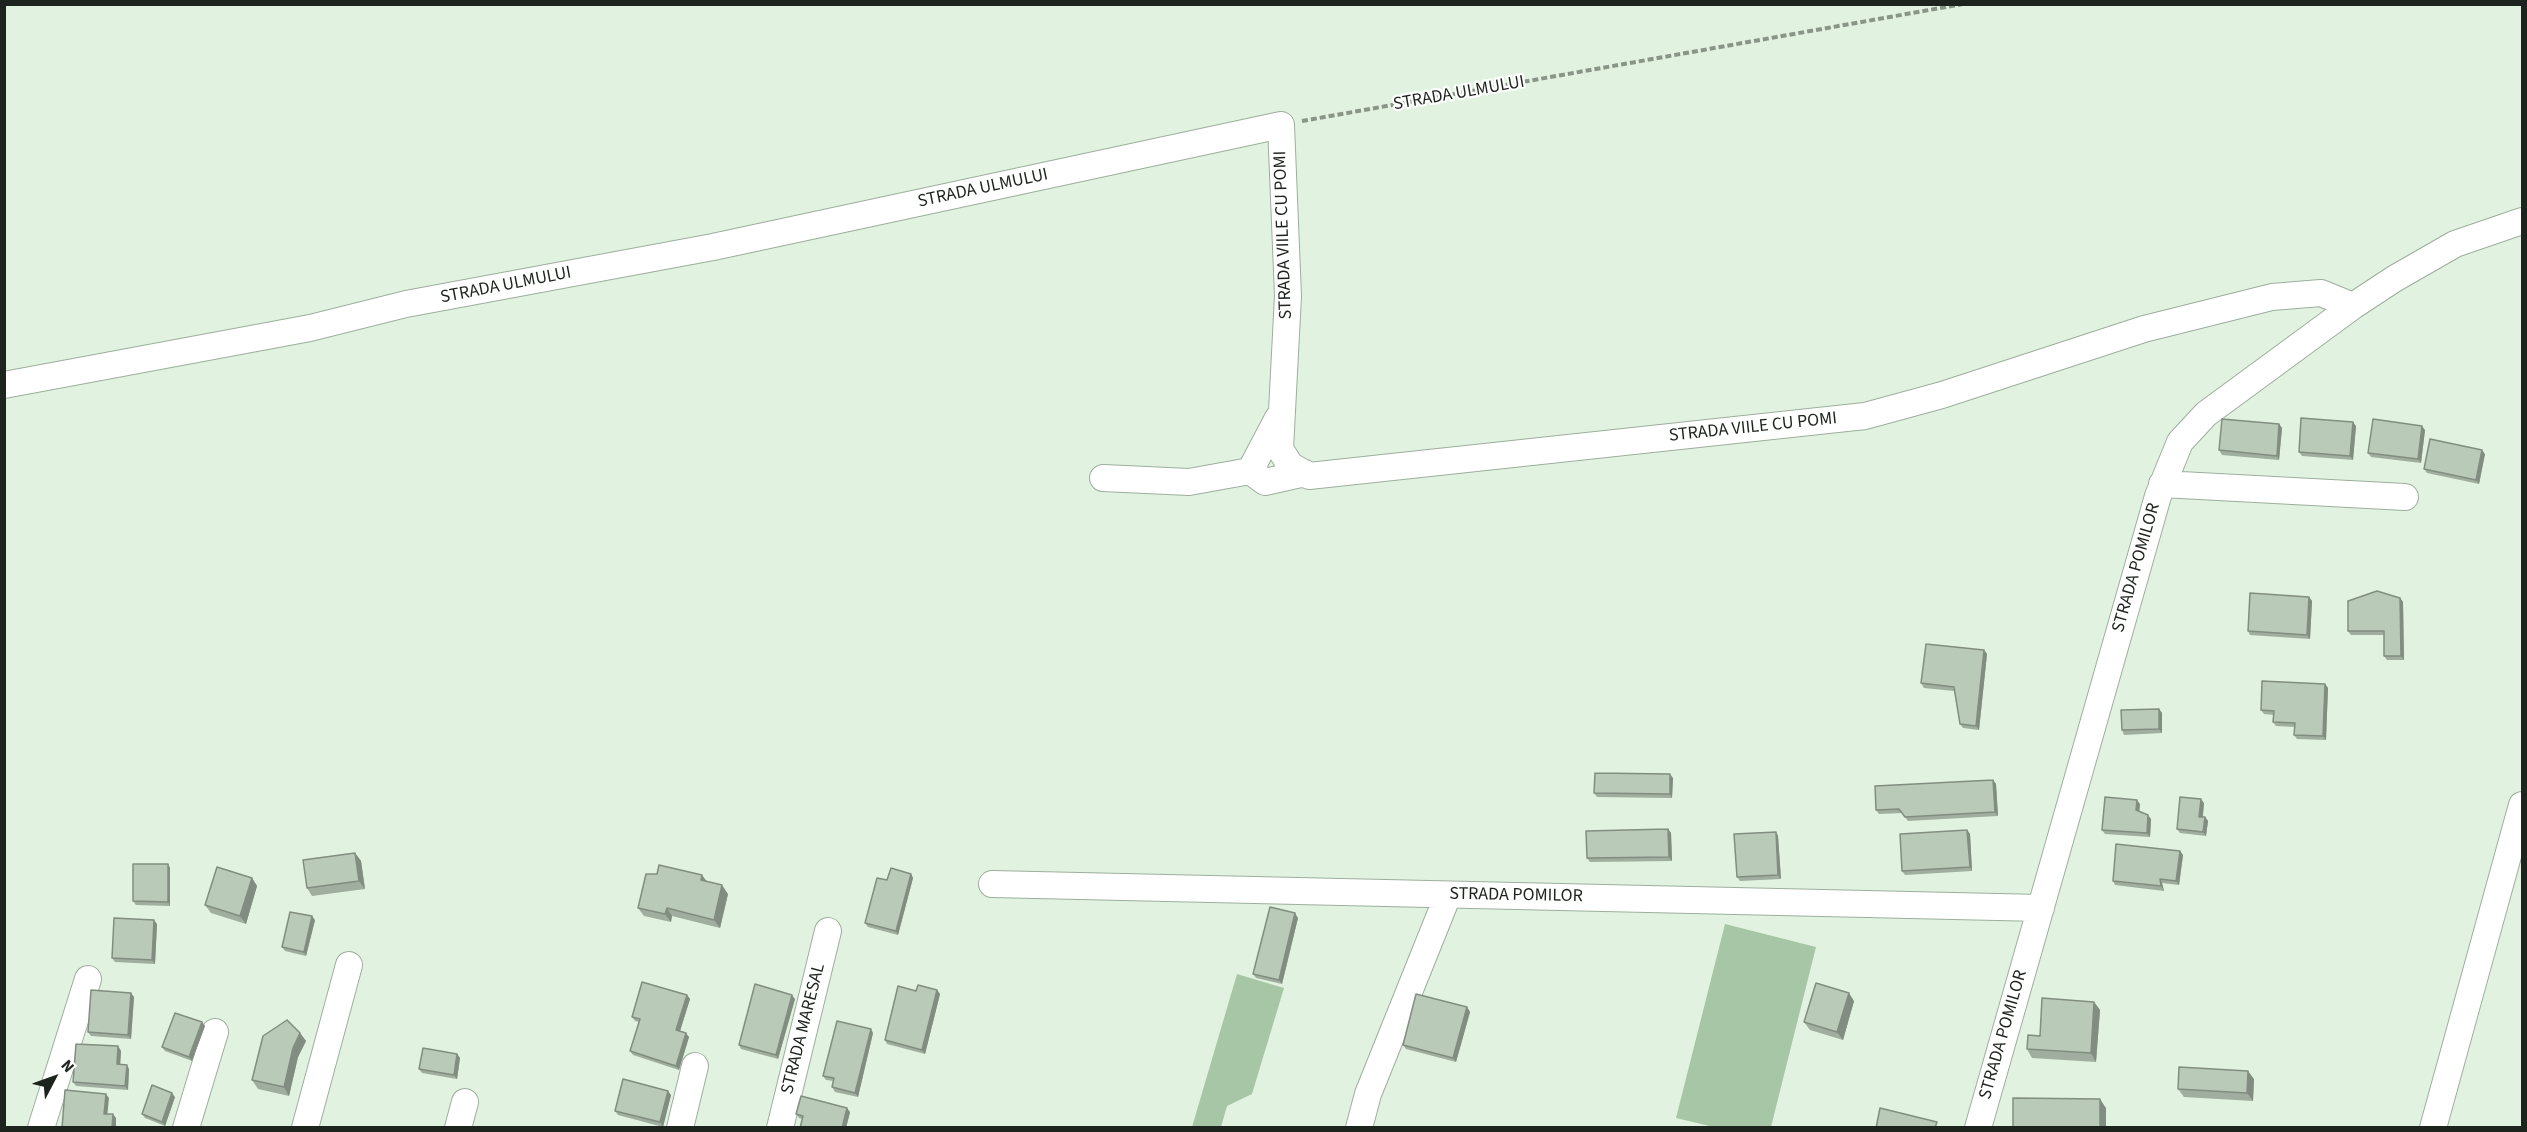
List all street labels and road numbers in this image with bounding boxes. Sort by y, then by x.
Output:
street label: STRADA ULMULUI [1392,72,1526,116]
street label: STRADA VIILE CU POMI [1270,150,1298,320]
street label: STRADA ULMULUI [916,165,1050,213]
street label: STRADA ULMULUI [439,263,573,309]
street label: STRADA VIILE CU POMI [1668,408,1838,448]
street label: STRADA POMILOR [2108,501,2166,635]
street label: STRADA POMILOR [1449,884,1583,908]
street label: STRADA MARESAL [777,961,831,1097]
street label: STRADA POMILOR [1975,968,2033,1102]

